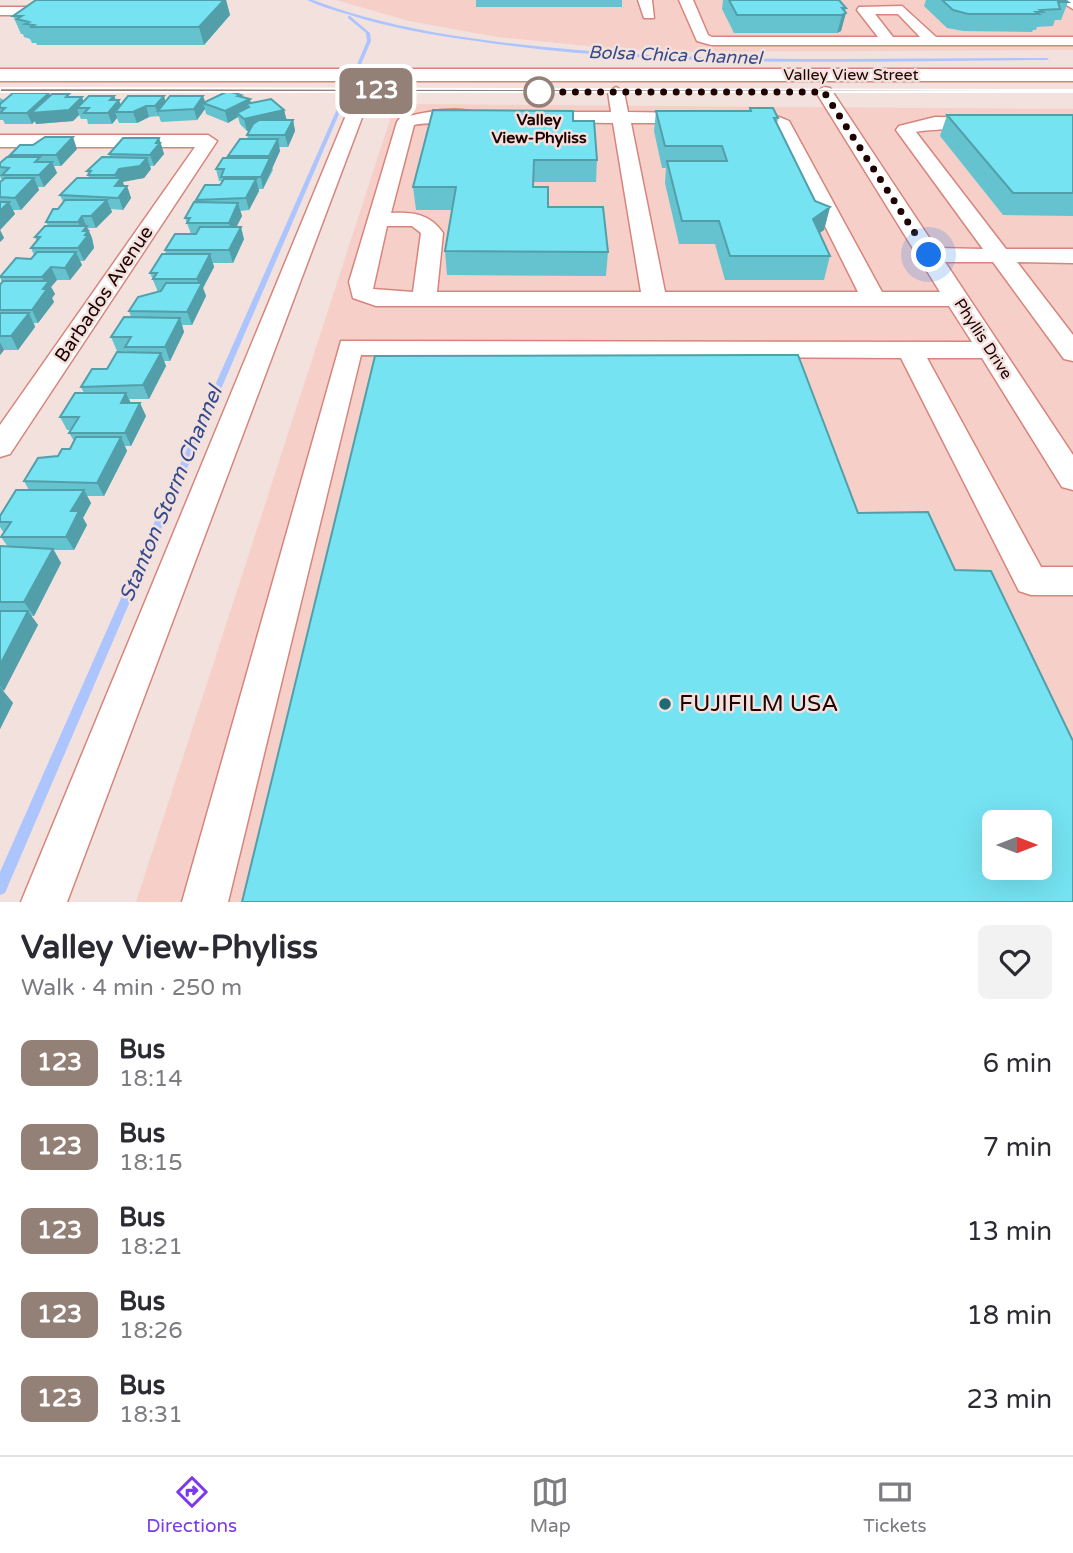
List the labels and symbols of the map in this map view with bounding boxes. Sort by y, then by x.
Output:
water label: Bolsa Chica Channel [588,41,765,69]
street label: Valley View Street [783,65,919,85]
line badge: 123 [336,68,416,114]
marker: Valley View-Phyliss [524,77,554,107]
place label: Valley View-Phyliss [491,110,587,148]
street label: Barbados Avenue [50,222,158,366]
your location [911,237,946,272]
street label: Phyllis Drive [950,295,1016,383]
water label: Stanton Storm Channel [114,380,229,605]
place label: FUJIFILM USA [679,690,838,718]
marker: FUJIFILM USA [657,696,673,712]
north arrow [982,810,1052,880]

